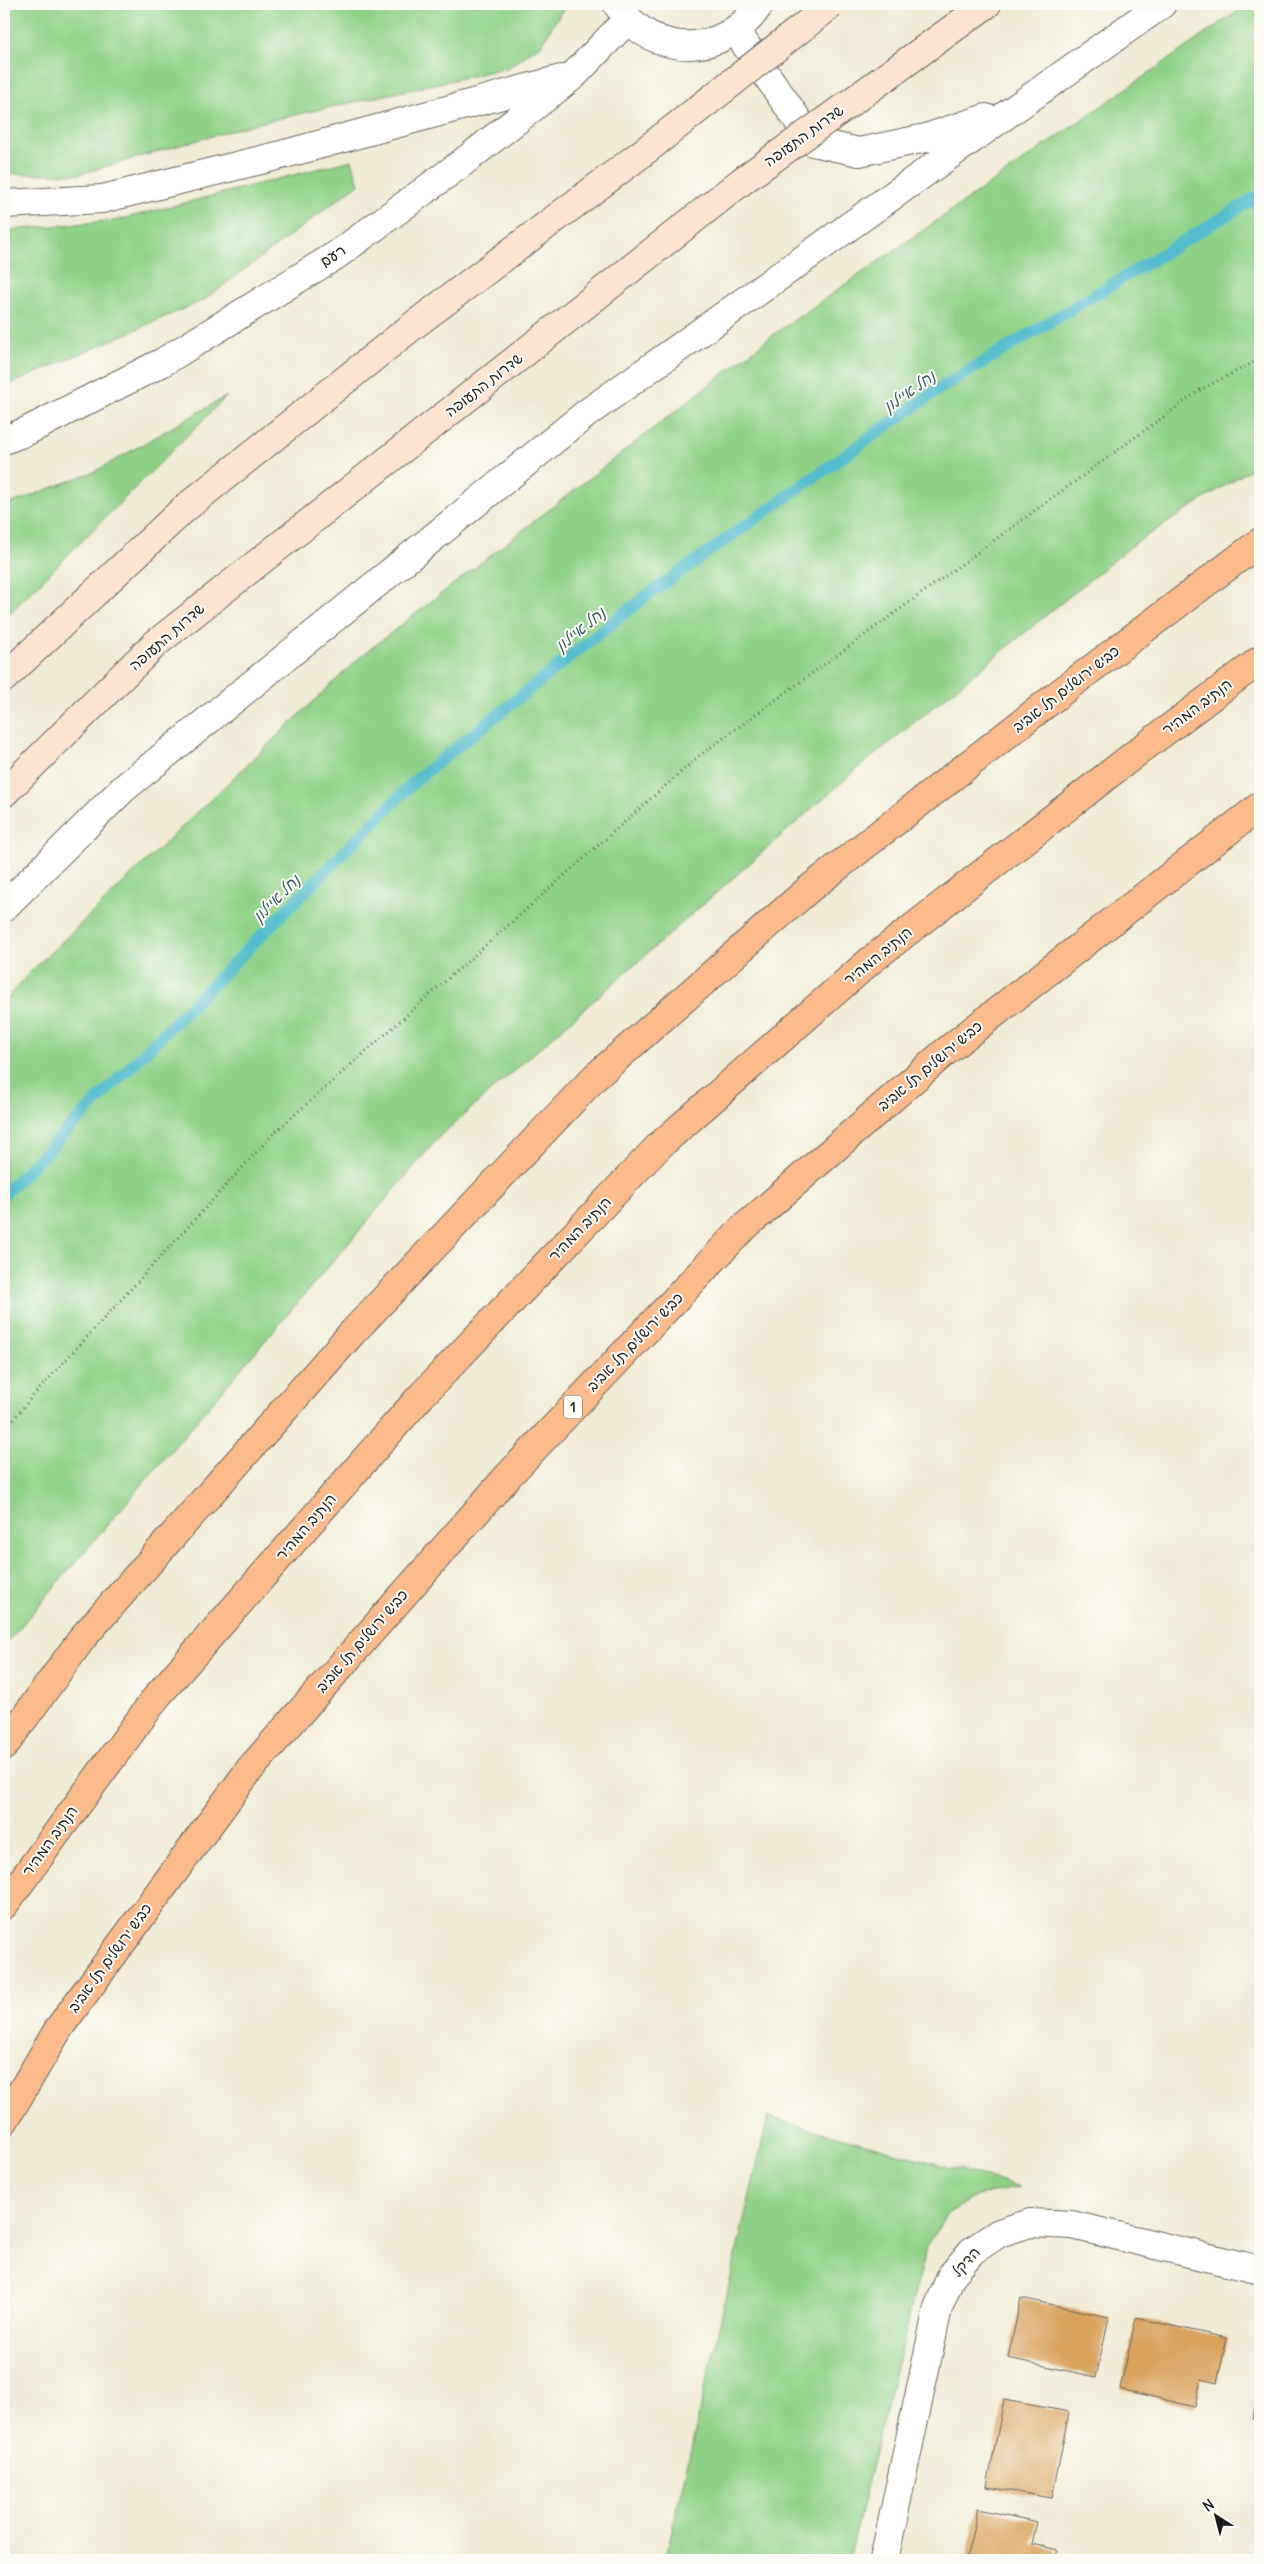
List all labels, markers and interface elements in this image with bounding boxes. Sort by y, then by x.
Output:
street label: שדרות התעופה [760,100,847,171]
street label: רעם [316,240,349,271]
street label: שדרות התעופה [441,348,526,421]
water label: נחל איילון [879,365,940,417]
street label: שדרות התעופה [125,599,208,675]
water label: נחל איילון [551,602,611,656]
street label: כביש ירושלים תל אביב [1008,641,1123,736]
street label: הנתיב המהיר [1158,674,1235,739]
water label: נחל איילון [248,869,306,927]
street label: הנתיב המהיר [840,922,916,989]
street label: כביש ירושלים תל אביב [874,1016,986,1115]
street label: הנתיב המהיר [544,1192,615,1265]
street label: כביש ירושלים תל אביב [582,1288,687,1395]
road number: 1 [564,1395,582,1418]
street label: הנתיב המהיר [271,1489,340,1564]
street label: כביש ירושלים תל אביב [312,1585,412,1696]
street label: הנתיב המהיר [18,1802,82,1880]
street label: כביש ירושלים תל אביב [64,1899,156,2016]
street label: הדקל [947,2243,984,2281]
north arrow [1192,2492,1242,2542]
text: N [1199,2495,1218,2516]

